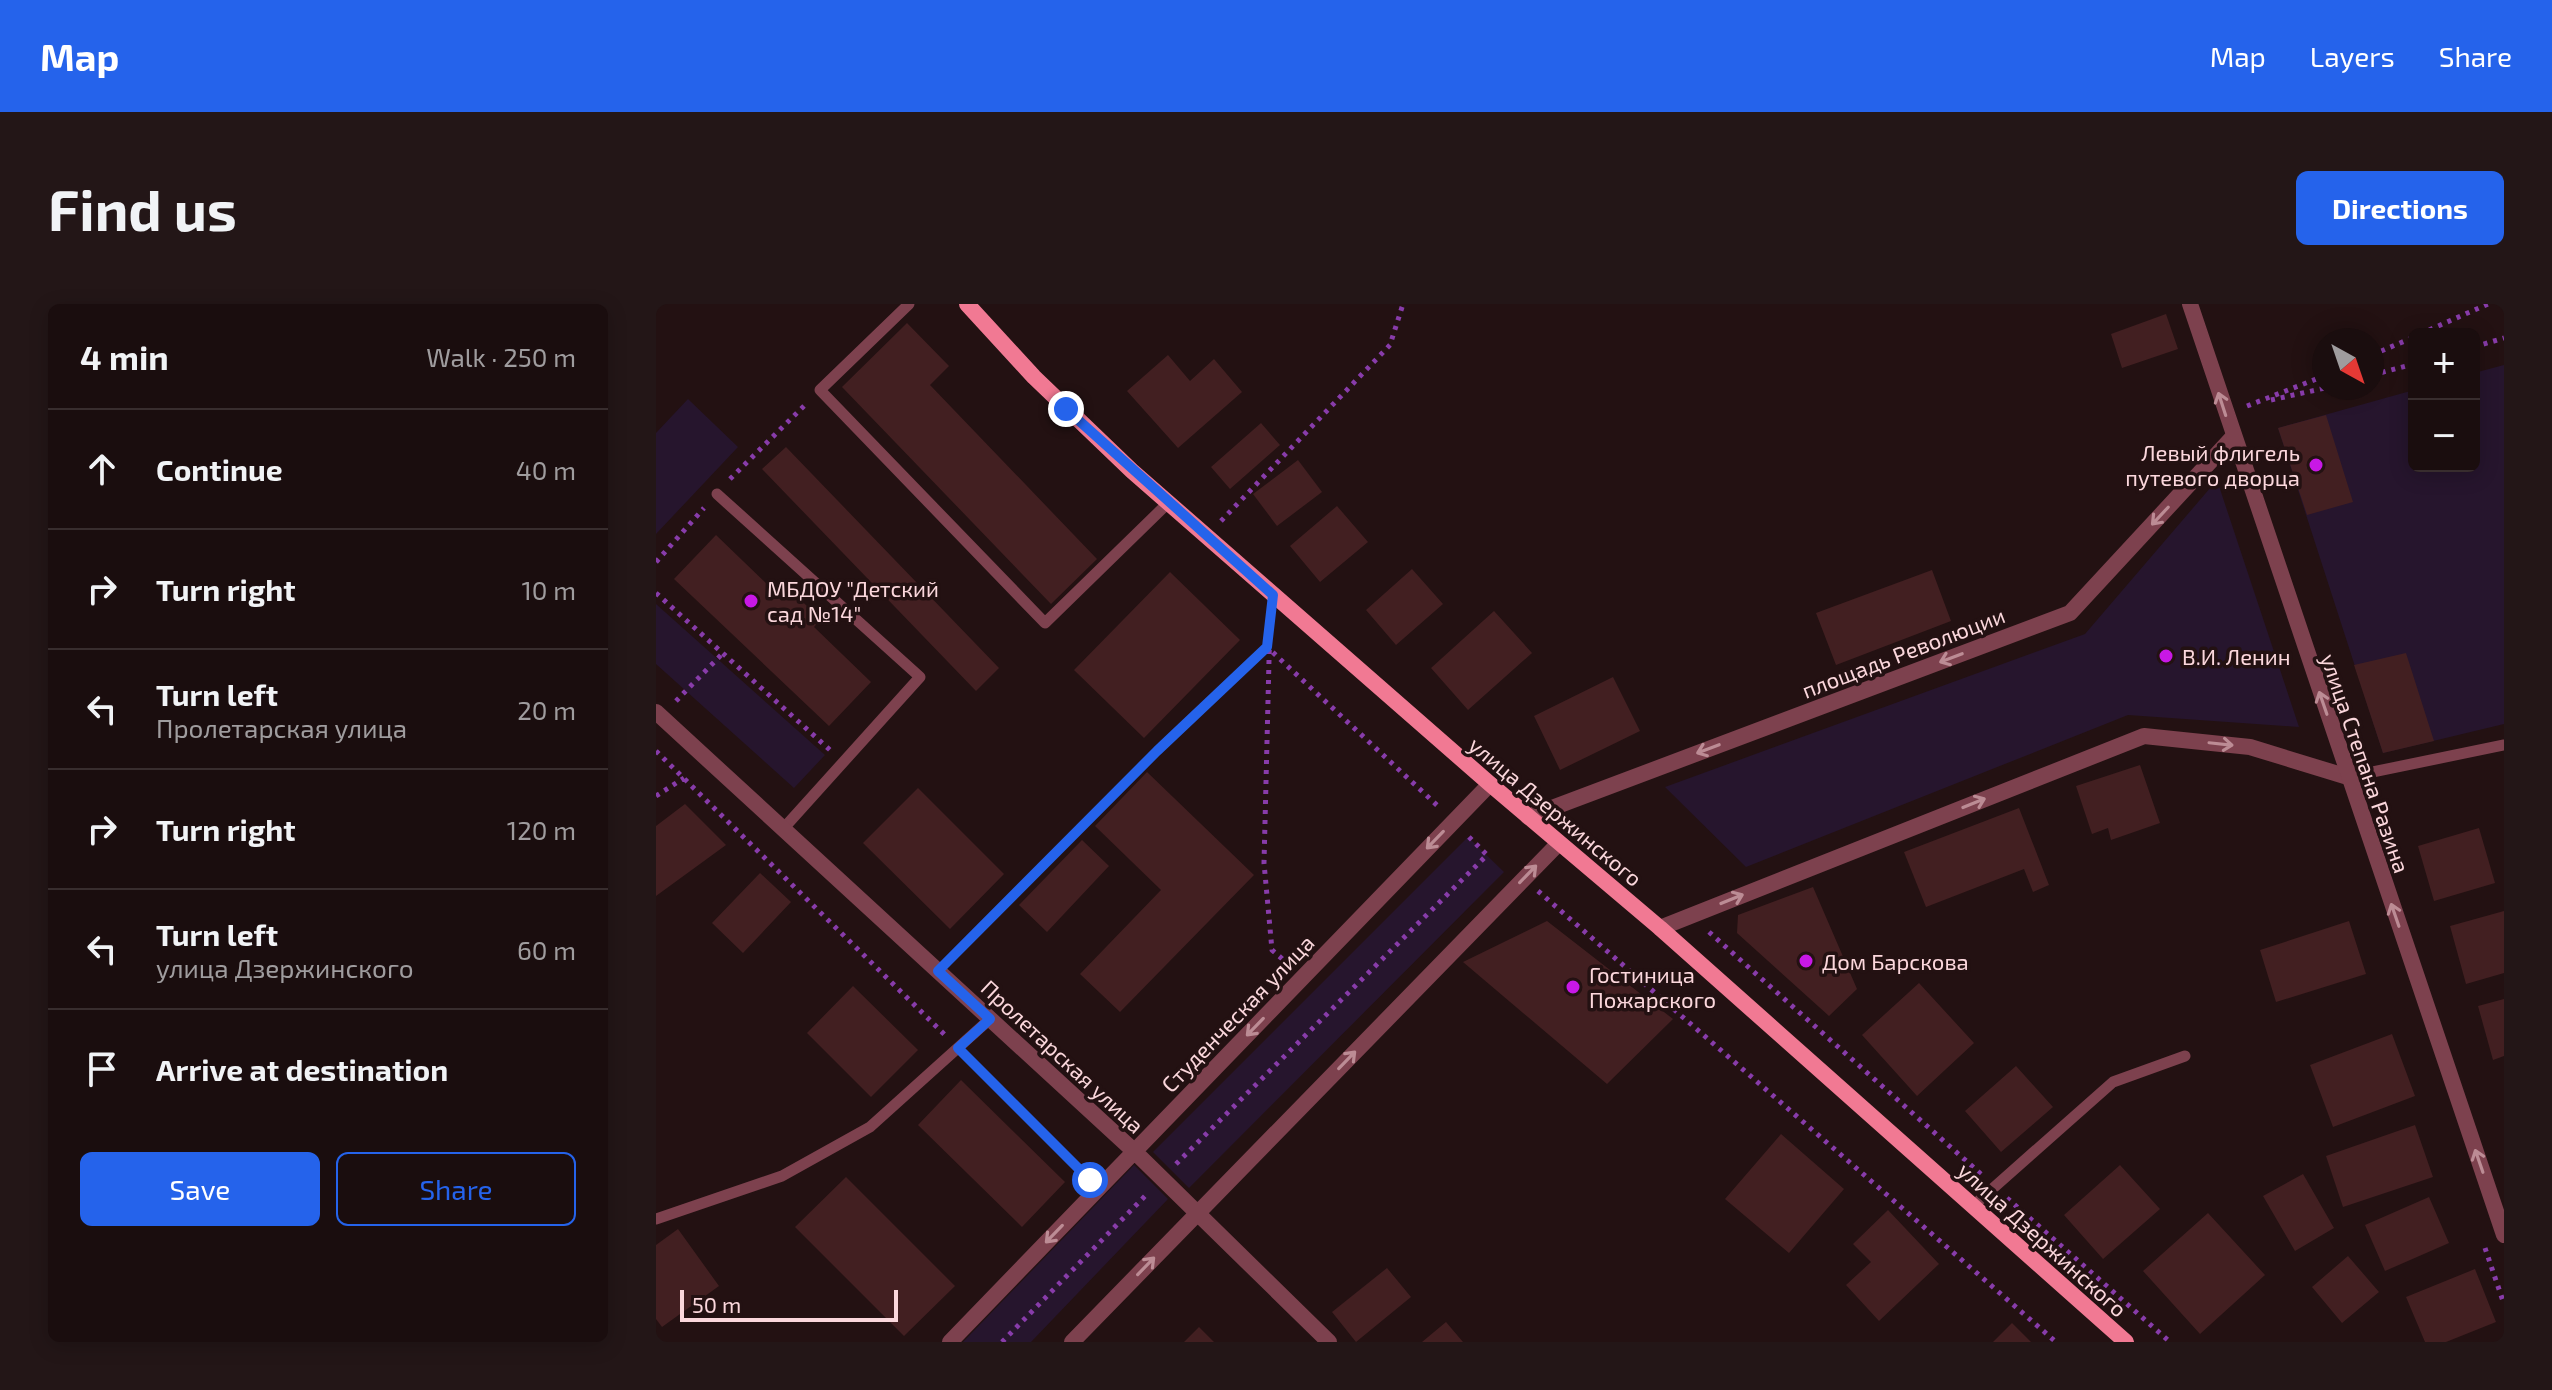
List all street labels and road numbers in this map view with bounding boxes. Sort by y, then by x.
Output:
street label: площадь Революции [1798,601,2008,703]
street label: улица Степана Разина [2315,650,2416,876]
street label: улица Дзержинского [1464,731,1648,892]
street label: Студенческая улица [1155,929,1319,1098]
street label: Пролетарская улица [976,974,1150,1139]
street label: улица Дзержинского [1953,1156,2133,1322]

